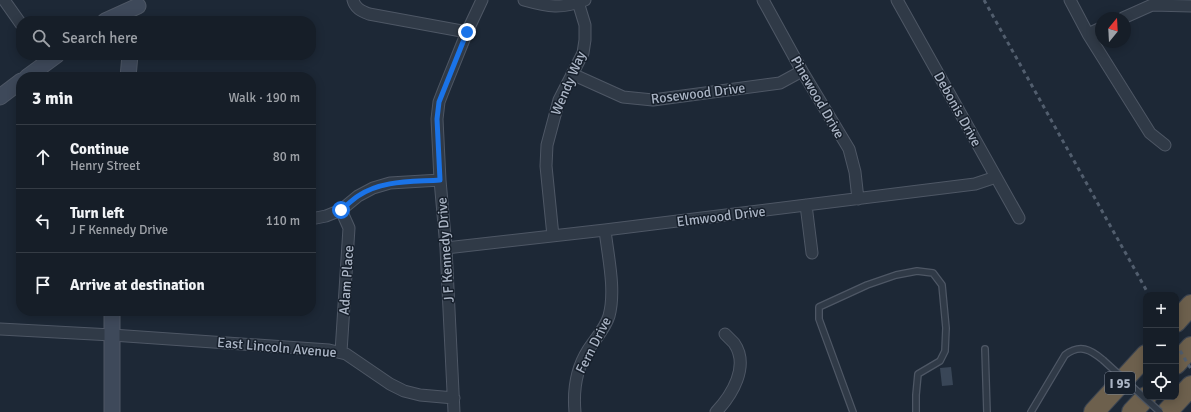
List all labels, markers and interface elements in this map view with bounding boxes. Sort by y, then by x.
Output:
north arrow [1095,12,1131,48]
search box [16,16,316,60]
route end [458,23,476,41]
icon: search [30,27,52,49]
text: Search here [62,29,138,47]
street label: Wendy Way [547,48,590,118]
street label: Pinewood Drive [787,53,848,142]
street label: Debonis Drive [930,69,985,150]
street label: Rosewood Drive [650,79,746,108]
text: 3 min [32,88,73,109]
text: Walk · 190 m [229,90,300,106]
text: Continue [70,140,129,158]
icon: ahead [32,146,54,168]
text: 80 m [273,149,300,165]
text: Henry Street [70,158,140,174]
street label: J F Kennedy Drive [433,197,458,303]
route start [332,201,350,219]
street label: Elmwood Drive [676,203,766,230]
text: Turn left [70,204,124,222]
icon: left [32,210,54,232]
text: 110 m [266,213,300,229]
text: J F Kennedy Drive [70,222,168,238]
street label: Adam Place [336,245,357,315]
icon: arrive [32,274,54,296]
text: Arrive at destination [70,276,205,294]
map controls [1143,292,1179,400]
button: + [1143,292,1179,328]
street label: Fern Drive [572,314,615,376]
button: − [1143,328,1179,364]
street label: East Lincoln Avenue [216,334,337,361]
button: locate [1143,364,1179,400]
road number: I 95 [1105,372,1135,394]

